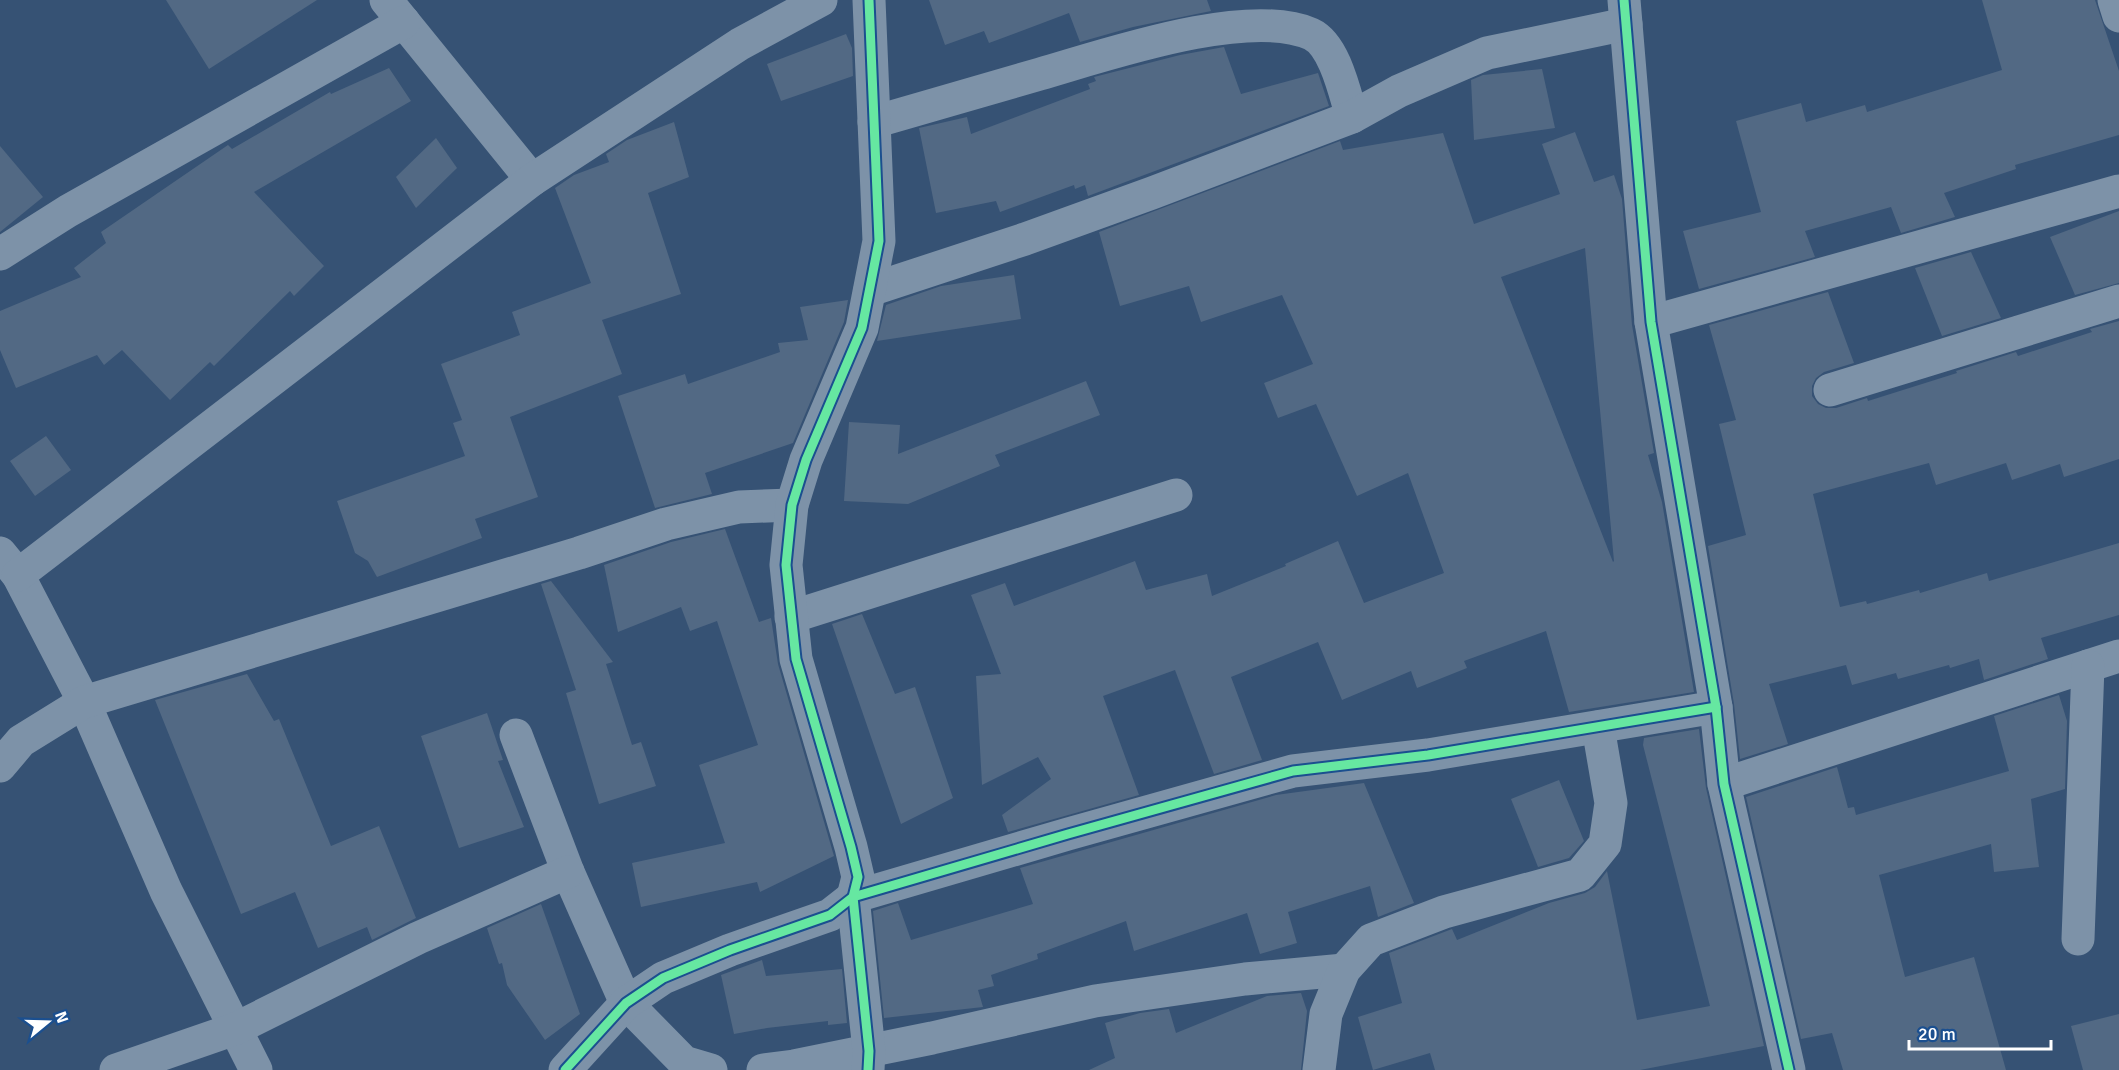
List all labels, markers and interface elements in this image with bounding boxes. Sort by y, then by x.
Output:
north arrow [18,992,78,1052]
text: N [50,1009,73,1026]
scale bar [1909,1013,2052,1051]
text: 20 m [1918,1023,1956,1045]

